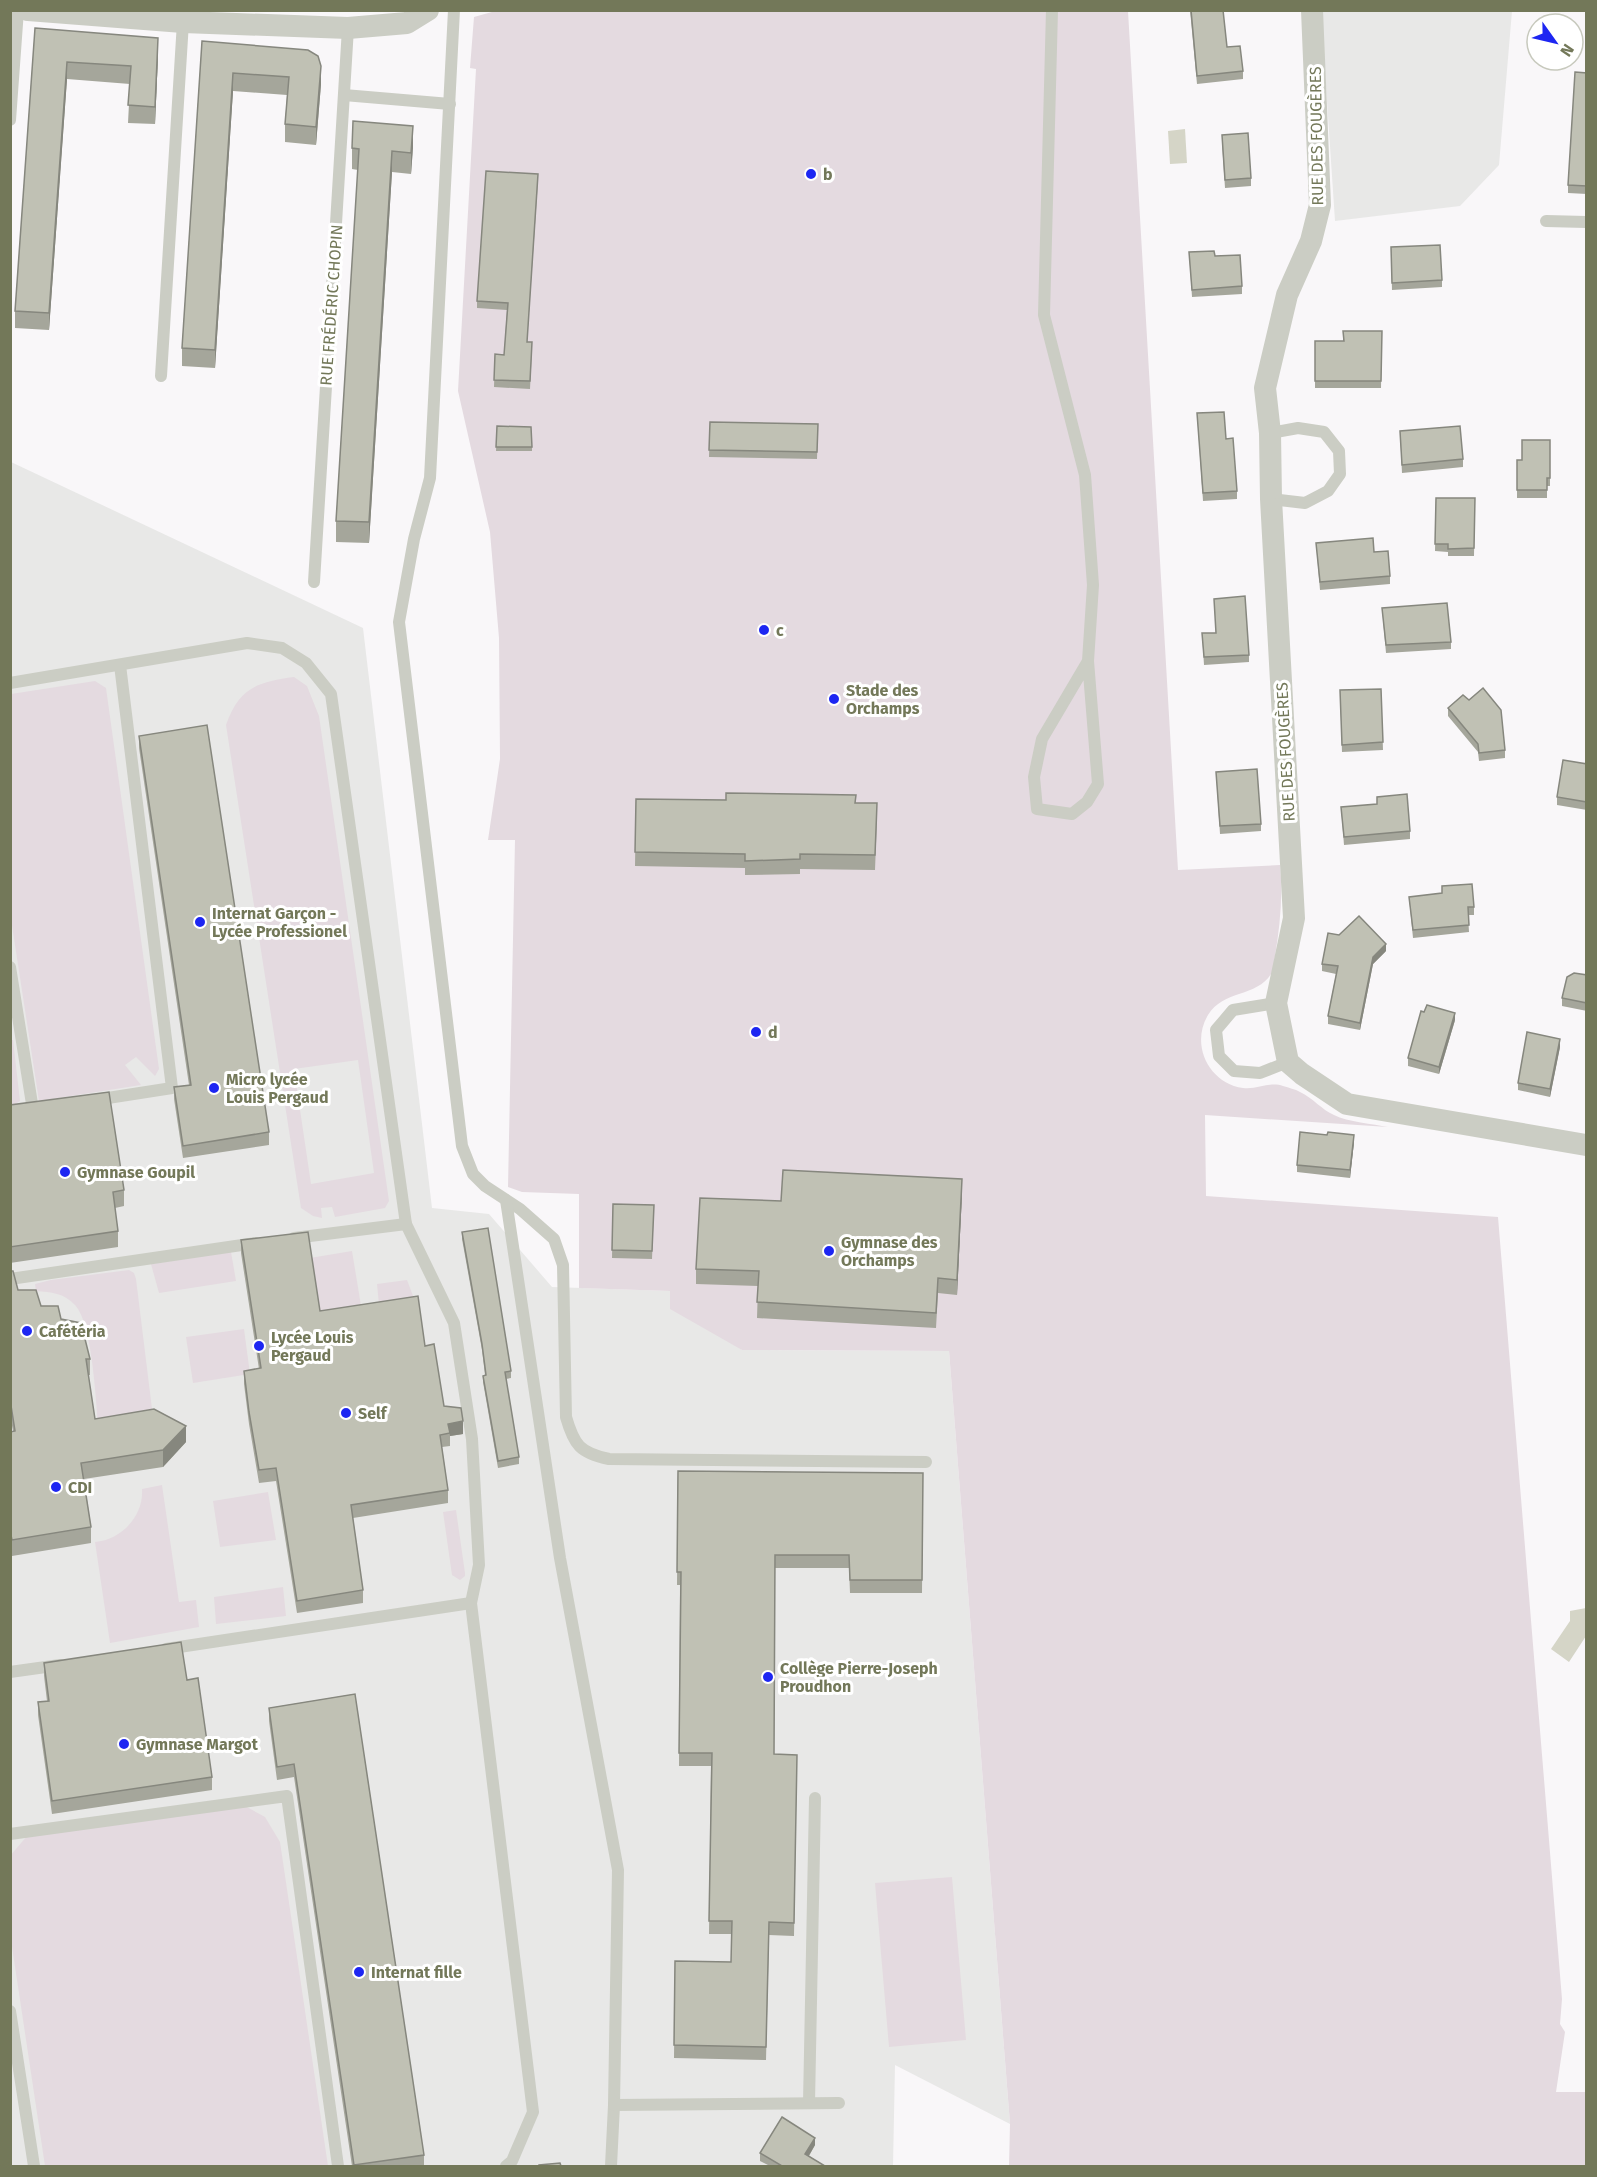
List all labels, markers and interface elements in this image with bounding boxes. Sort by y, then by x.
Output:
north arrow [1525,12,1585,72]
text: N [1556,40,1578,60]
street label: RUE DES FOUGÈRES [1305,66,1327,206]
place label: b [823,165,833,184]
marker: b [804,167,818,181]
street label: RUE FRÉDÉRIC CHOPIN [315,224,347,386]
place label: c [776,621,784,640]
marker: c [757,623,771,637]
place label: Stade des Orchamps [846,681,920,718]
street label: RUE DES FOUGÈRES [1271,682,1299,822]
marker: Stade des Orchamps [827,692,841,706]
place label: Internat Garçon - Lycée Professionel [212,904,347,941]
marker: Internat Garçon - Lycée Professionel [193,915,207,929]
place label: d [768,1023,778,1042]
marker: d [749,1025,763,1039]
place label: Micro lycée Louis Pergaud [226,1070,328,1107]
marker: Micro lycée Louis Pergaud [207,1081,221,1095]
place label: Gymnase Goupil [77,1163,195,1182]
marker: Gymnase Goupil [58,1165,72,1179]
place label: Gymnase des Orchamps [841,1233,938,1270]
marker: Gymnase des Orchamps [822,1244,836,1258]
place label: Cafétéria [39,1322,106,1341]
marker: Cafétéria [20,1324,34,1338]
place label: Lycée Louis Pergaud [271,1328,354,1365]
marker: Lycée Louis Pergaud [252,1339,266,1353]
place label: Self [358,1404,388,1423]
marker: Self [339,1406,353,1420]
place label: CDI [68,1478,92,1497]
marker: CDI [49,1480,63,1494]
place label: Collège Pierre-Joseph Proudhon [780,1659,938,1696]
marker: Collège Pierre-Joseph Proudhon [761,1670,775,1684]
place label: Gymnase Margot [136,1735,259,1754]
marker: Gymnase Margot [117,1737,131,1751]
place label: Internat fille [371,1963,462,1982]
marker: Internat fille [352,1965,366,1979]

